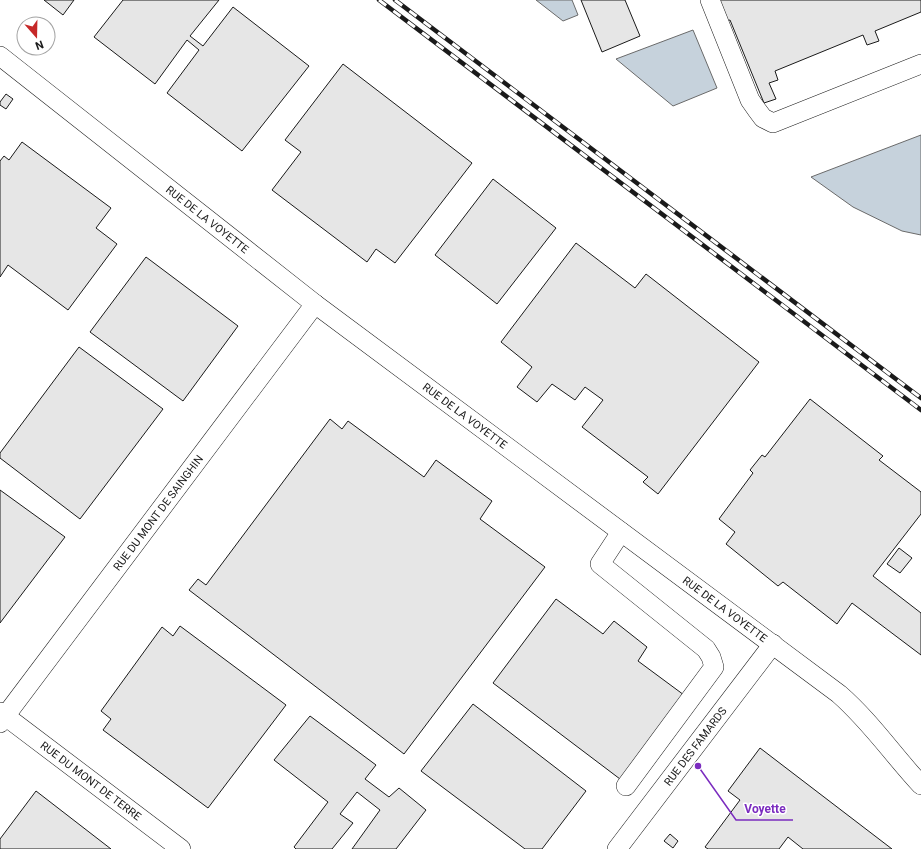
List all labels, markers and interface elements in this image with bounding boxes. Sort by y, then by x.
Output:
north arrow [16,16,56,56]
text: N [33,37,45,52]
street label: RUE DE LA VOYETTE [163,183,251,256]
street label: RUE DE LA VOYETTE [420,380,510,451]
street label: RUE DU MONT DE SAINGHIN [110,453,206,573]
street label: RUE DE LA VOYETTE [680,574,770,645]
street label: RUE DES FAMARDS [661,704,729,788]
street label: RUE DU MONT DE TERRE [38,739,144,823]
callout: Voyette [736,796,793,820]
text: Voyette [744,802,786,816]

